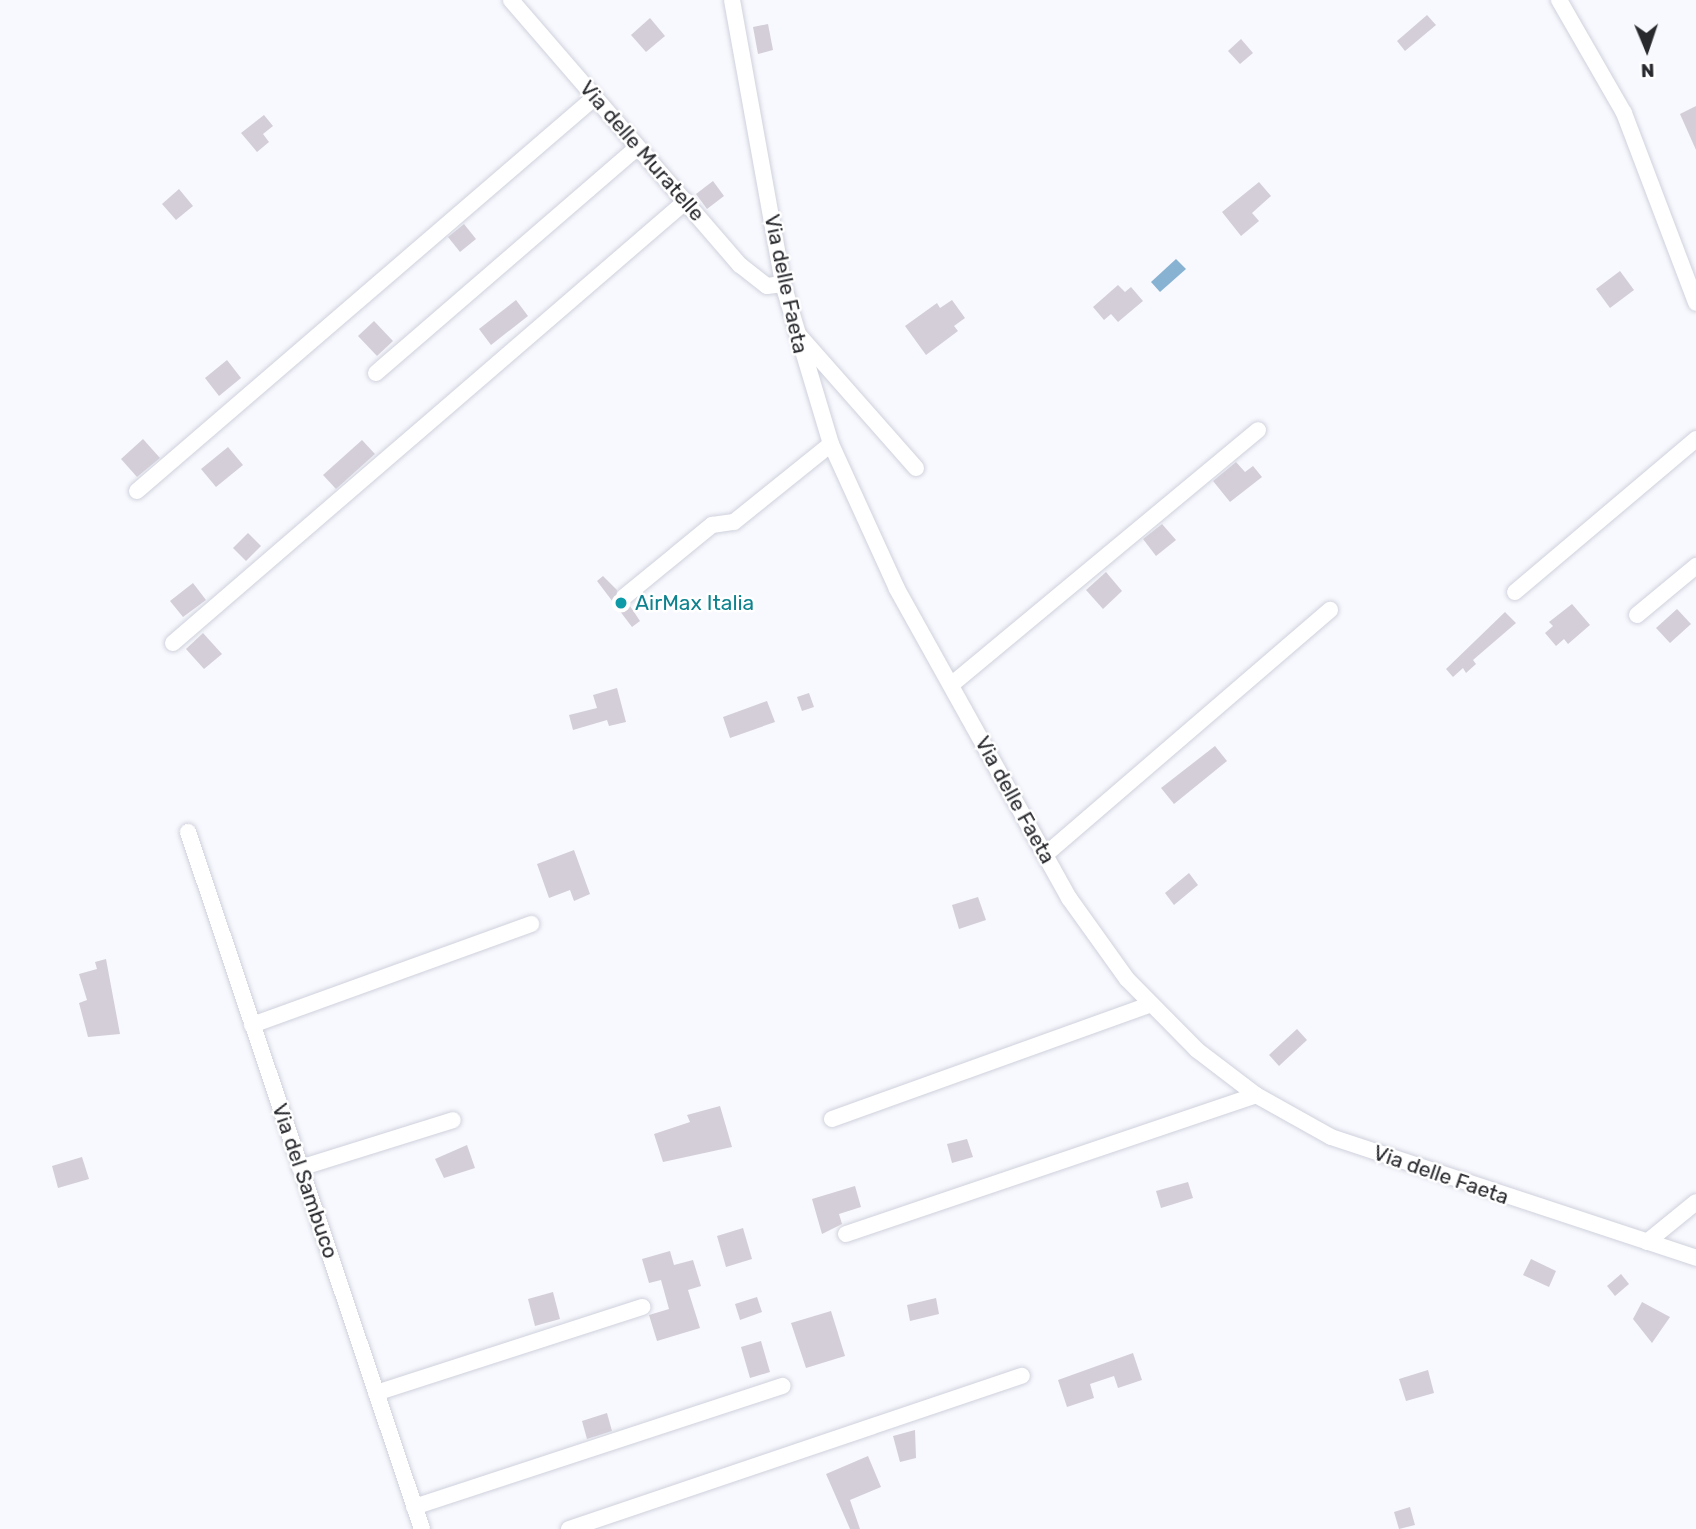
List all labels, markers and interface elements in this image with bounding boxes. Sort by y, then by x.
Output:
north arrow [1612,14,1682,84]
text: N [1641,59,1655,82]
street label: Via delle Muratelle [574,76,710,226]
street label: Via delle Faeta [759,212,813,356]
place label: AirMax Italia [635,590,754,616]
marker: AirMax Italia [613,595,629,611]
street label: Via delle Faeta [970,732,1060,868]
street label: Via del Sambuco [267,1100,343,1262]
street label: Via delle Faeta [1370,1140,1512,1210]

